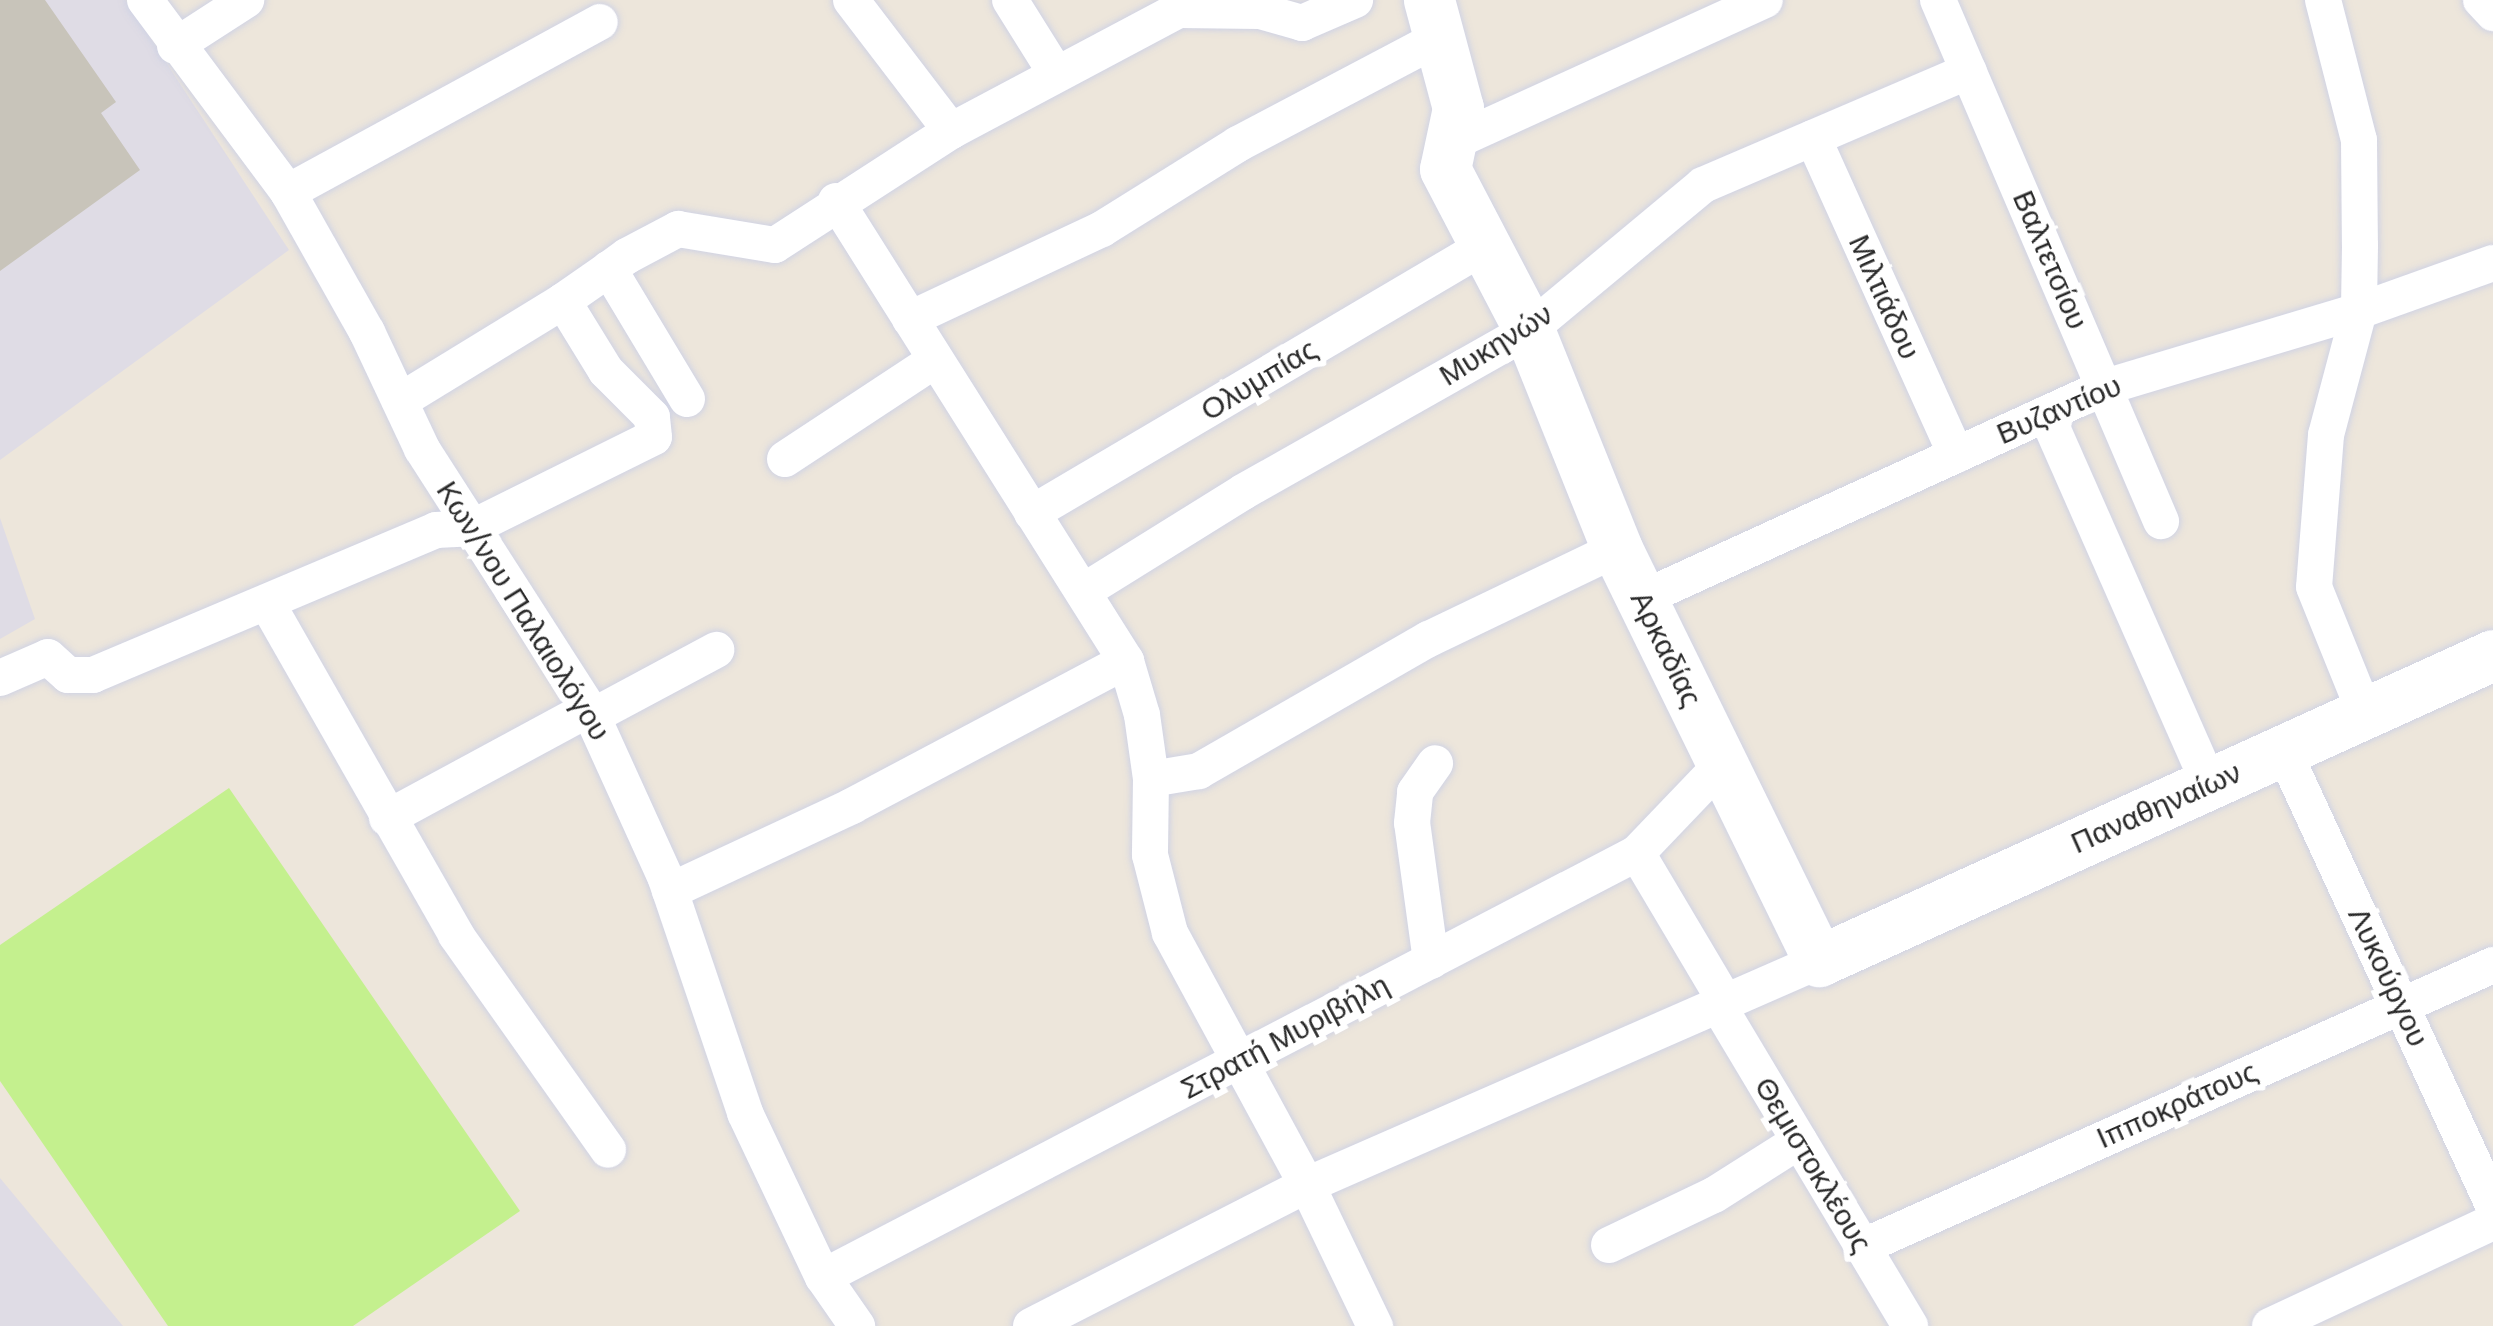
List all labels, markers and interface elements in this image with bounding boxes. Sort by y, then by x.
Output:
street label: Βαλτετσίου [2005,185,2095,335]
street label: Μιλτιάδου [1841,229,1927,365]
street label: Μυκηνών [1433,296,1559,394]
street label: Ολυμπίας [1194,331,1324,429]
street label: Βυζαντίου [1991,368,2127,452]
street label: Κων/νου Παλαιολόγου [429,475,617,747]
street label: Αρκαδίας [1623,585,1709,713]
street label: Παναθηναίων [2065,755,2247,861]
street label: Λυκούργου [2340,902,2436,1052]
street label: Στρατή Μυριβήλη [1175,967,1395,1107]
street label: Ιπποκράτους [2091,1054,2263,1156]
street label: Θεμιστοκλέους [1747,1071,1879,1259]

